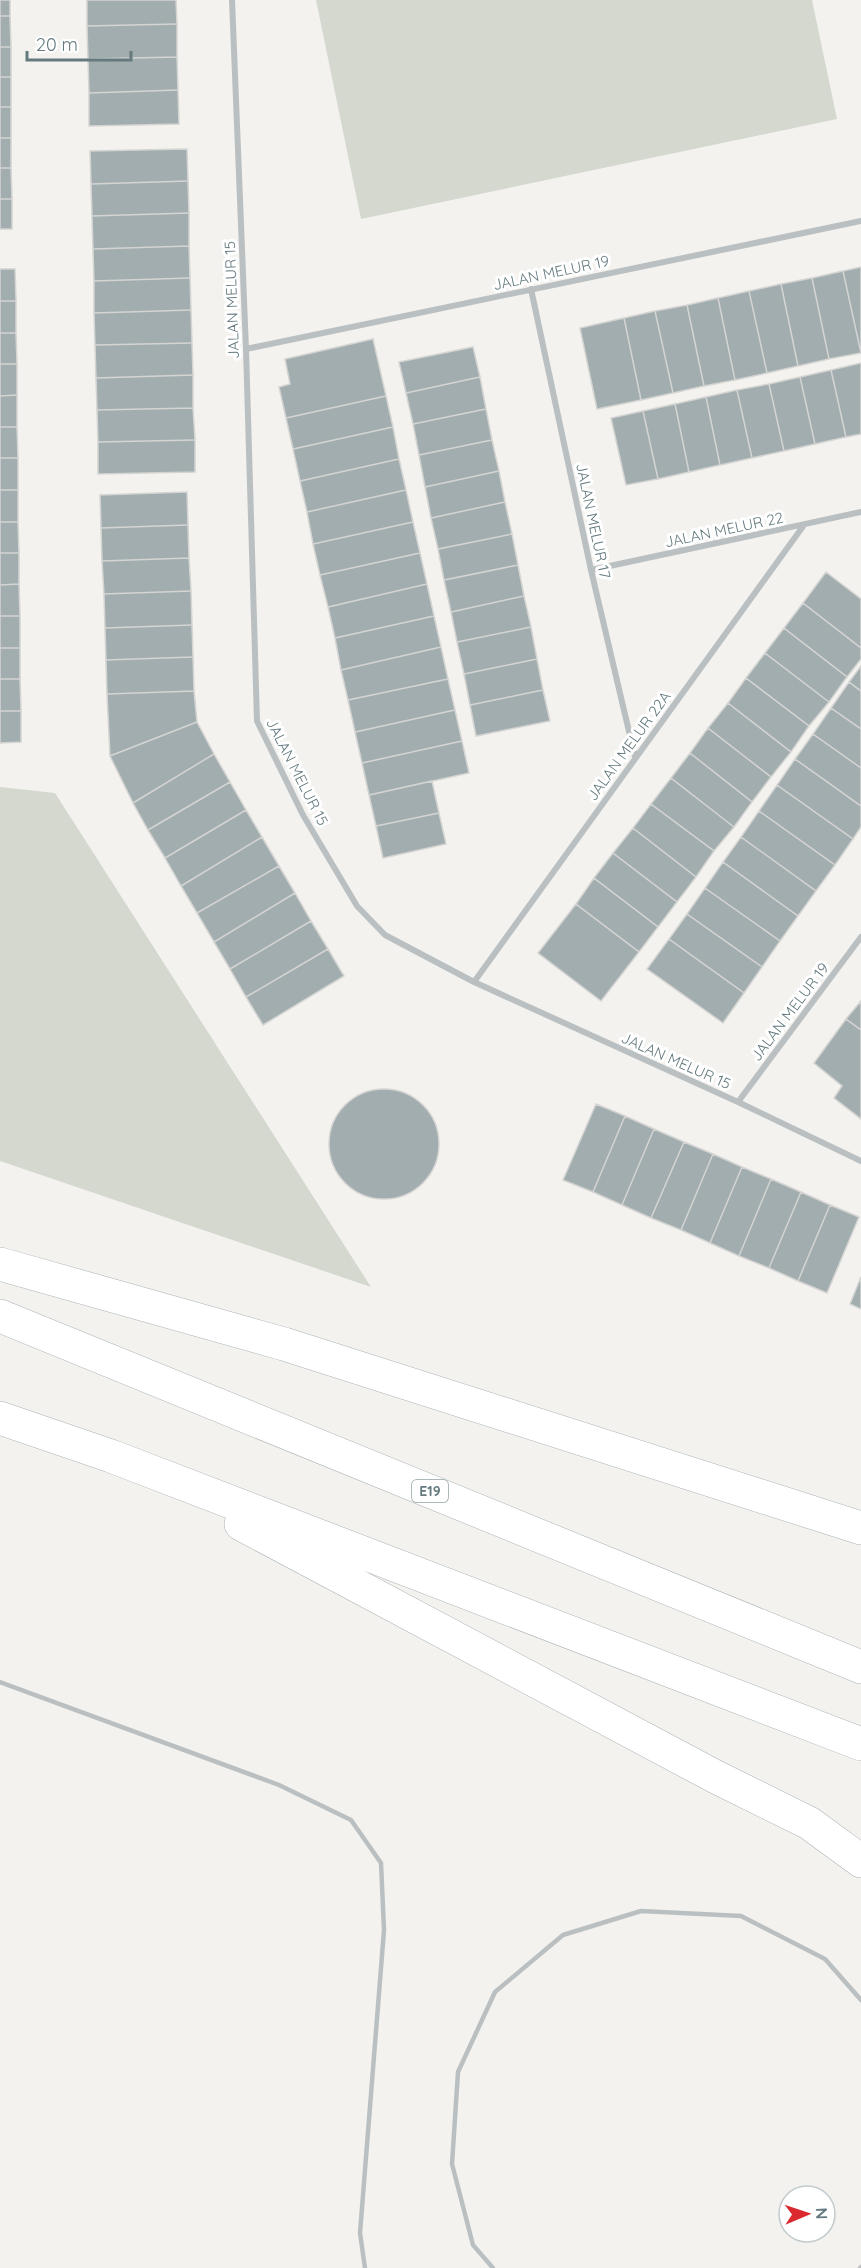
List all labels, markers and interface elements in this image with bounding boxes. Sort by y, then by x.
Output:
scale bar [27,24,130,62]
text: 20 m [36,33,78,56]
street label: JALAN MELUR 15 [220,241,243,359]
street label: JALAN MELUR 19 [491,251,611,294]
street label: JALAN MELUR 17 [572,461,615,581]
street label: JALAN MELUR 22 [663,508,785,551]
street label: JALAN MELUR 22A [583,687,675,804]
street label: JALAN MELUR 15 [262,715,333,829]
street label: JALAN MELUR 19 [746,959,833,1065]
street label: JALAN MELUR 15 [618,1028,734,1093]
road number: E19 [412,1480,448,1502]
north arrow [777,2184,837,2244]
text: N [812,2207,832,2220]

